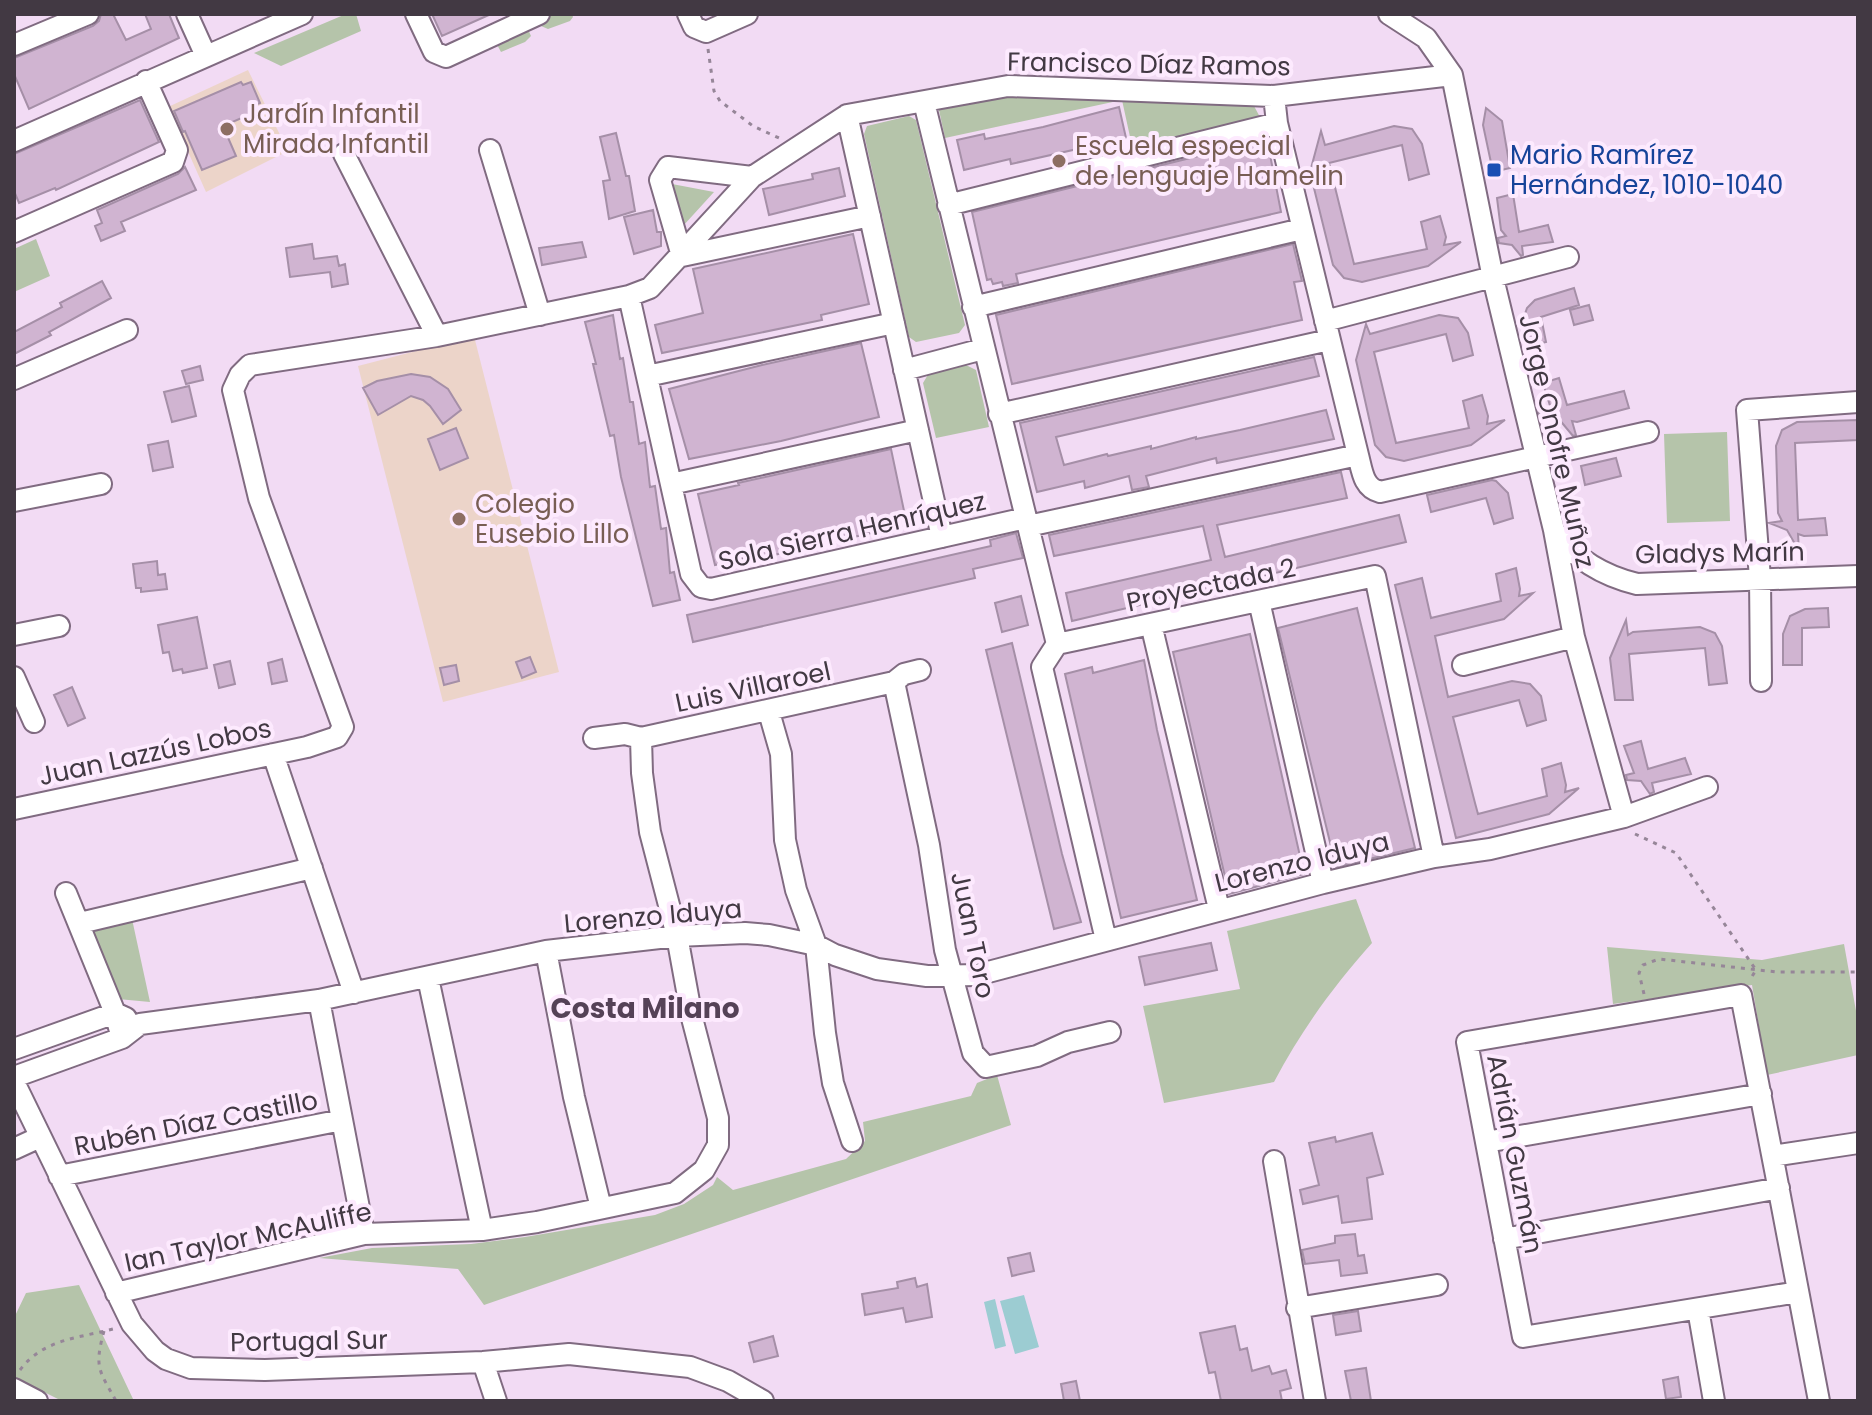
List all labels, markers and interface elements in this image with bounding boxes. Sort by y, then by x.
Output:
street label: Francisco Díaz Ramos [1007,44,1291,84]
place label: Jardín Infantil Mirada Infantil [243,96,429,162]
marker: Jardín Infantil Mirada Infantil [218,120,236,138]
place label: Escuela especial de lenguaje Hamelin [1075,128,1344,194]
place label: Mario Ramírez Hernández, 1010-1040 [1510,137,1783,203]
marker: Escuela especial de lenguaje Hamelin [1050,152,1068,170]
marker: Mario Ramírez Hernández, 1010-1040 [1485,161,1503,179]
street label: Jorge Onofre Muñoz [1510,310,1604,572]
street label: Sola Sierra Henríquez [715,483,989,579]
place label: Colegio Eusebio Lillo [475,486,629,552]
marker: Colegio Eusebio Lillo [450,510,468,528]
street label: Gladys Marín [1635,534,1805,572]
street label: Proyectada 2 [1123,550,1299,620]
street label: Luis Villaroel [672,653,834,721]
street label: Juan Lazzús Lobos [35,710,275,794]
street label: Lorenzo Iduya [1211,823,1393,901]
street label: Juan Toro [942,868,1004,1002]
street label: Lorenzo Iduya [562,890,744,942]
district label: Costa Milano [550,989,740,1028]
street label: Adrián Guzmán [1478,1051,1552,1257]
street label: Rubén Díaz Castillo [71,1082,321,1164]
street label: Ian Taylor McAuliffe [121,1193,375,1281]
street label: Portugal Sur [230,1322,388,1360]

